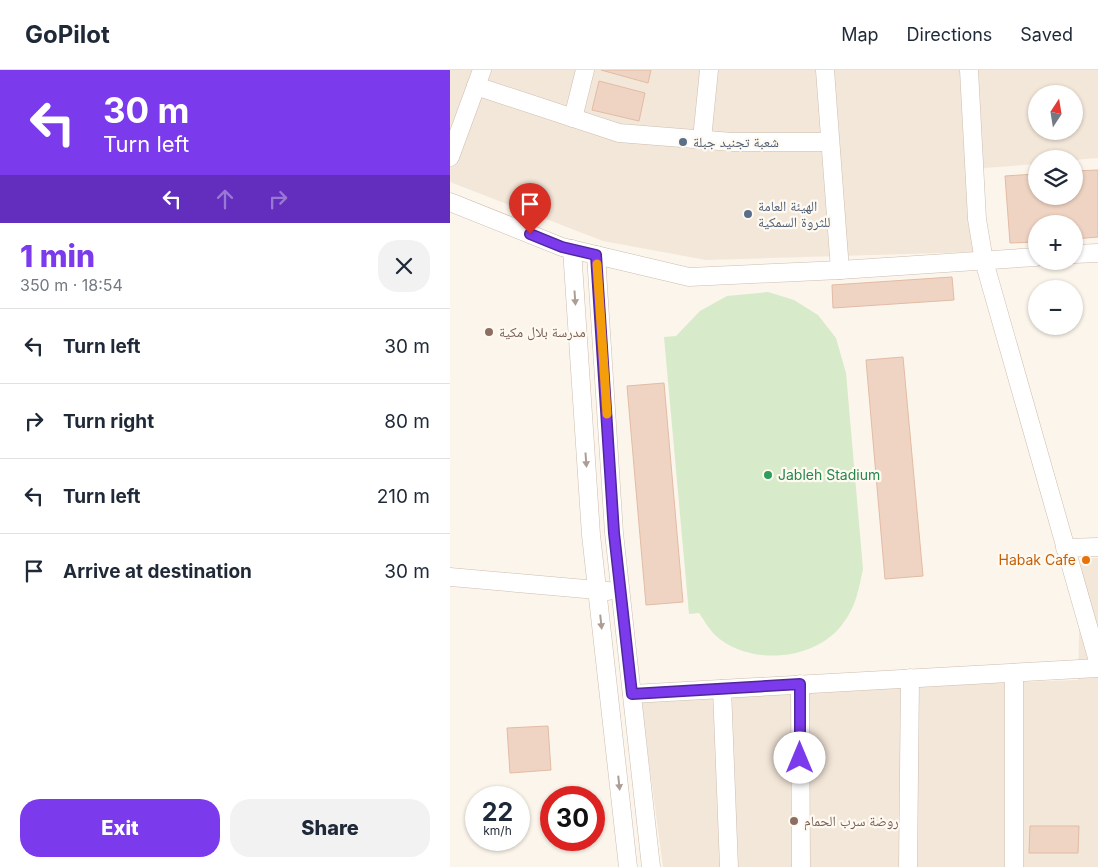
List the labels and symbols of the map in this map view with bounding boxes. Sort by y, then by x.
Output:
north arrow [1028,85,1082,140]
place label: شعبة تجنيد جبلة [693,133,779,150]
marker: شعبة تجنيد جبلة [677,136,689,148]
pin [509,183,551,234]
place label: الهيئة العامة للثروة السمكية [758,197,830,231]
marker: الهيئة العامة للثروة السمكية [742,208,754,220]
one-way arrow [572,290,580,306]
place label: مدرسة بلال مكية [499,323,586,341]
marker: مدرسة بلال مكية [483,326,495,338]
one-way arrow [583,452,591,468]
place label: Jableh Stadium [778,466,880,483]
marker: Jableh Stadium [762,469,774,481]
place label: Habak Cafe [999,551,1076,568]
marker: Habak Cafe [1080,554,1092,566]
one-way arrow [597,614,605,630]
position arrow [773,731,825,783]
one-way arrow [615,776,623,792]
speed limit sign: 30 [540,786,605,851]
place label: روضة سرب الحمام [804,812,899,831]
marker: روضة سرب الحمام [788,815,800,827]

